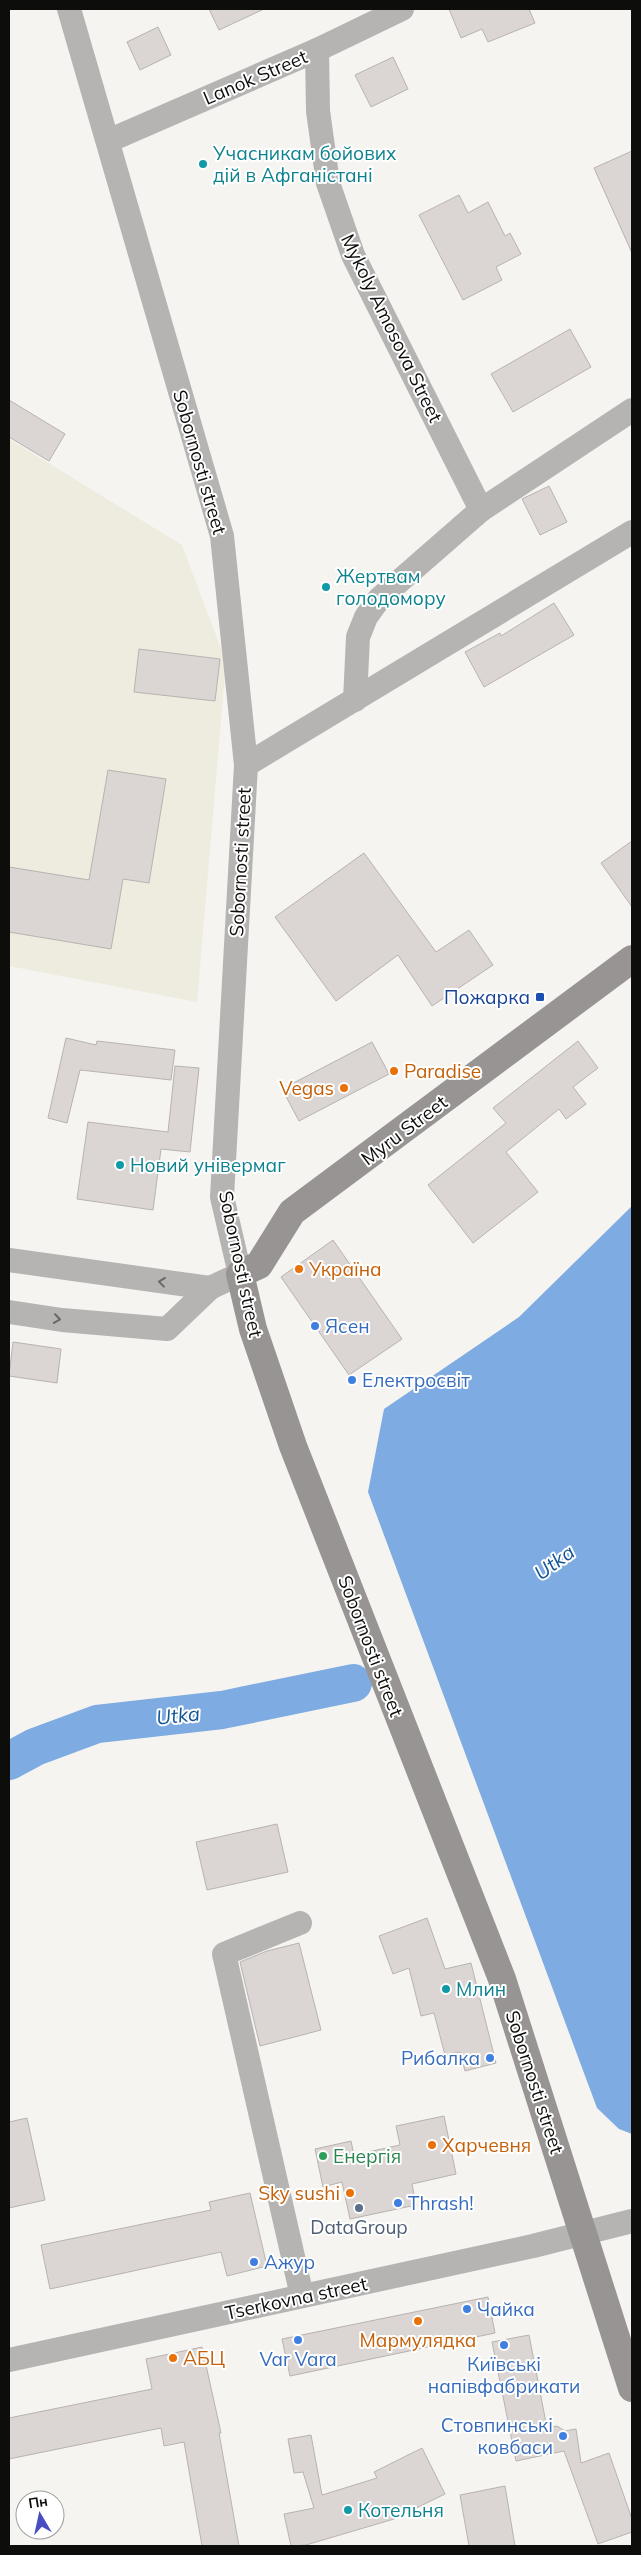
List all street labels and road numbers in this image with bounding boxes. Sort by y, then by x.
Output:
street label: Lanok Street [199,44,311,110]
street label: Mykoly Amosova Street [336,230,448,426]
street label: Sobornosti street [168,387,232,537]
street label: Sobornosti street [224,786,256,937]
street label: Myru Street [356,1090,452,1170]
street label: Sobornosti street [214,1188,268,1340]
street label: Sobornosti street [333,1572,409,1720]
street label: Sobornosti street [501,2007,570,2157]
street label: Tserkovna street [223,2271,370,2325]

